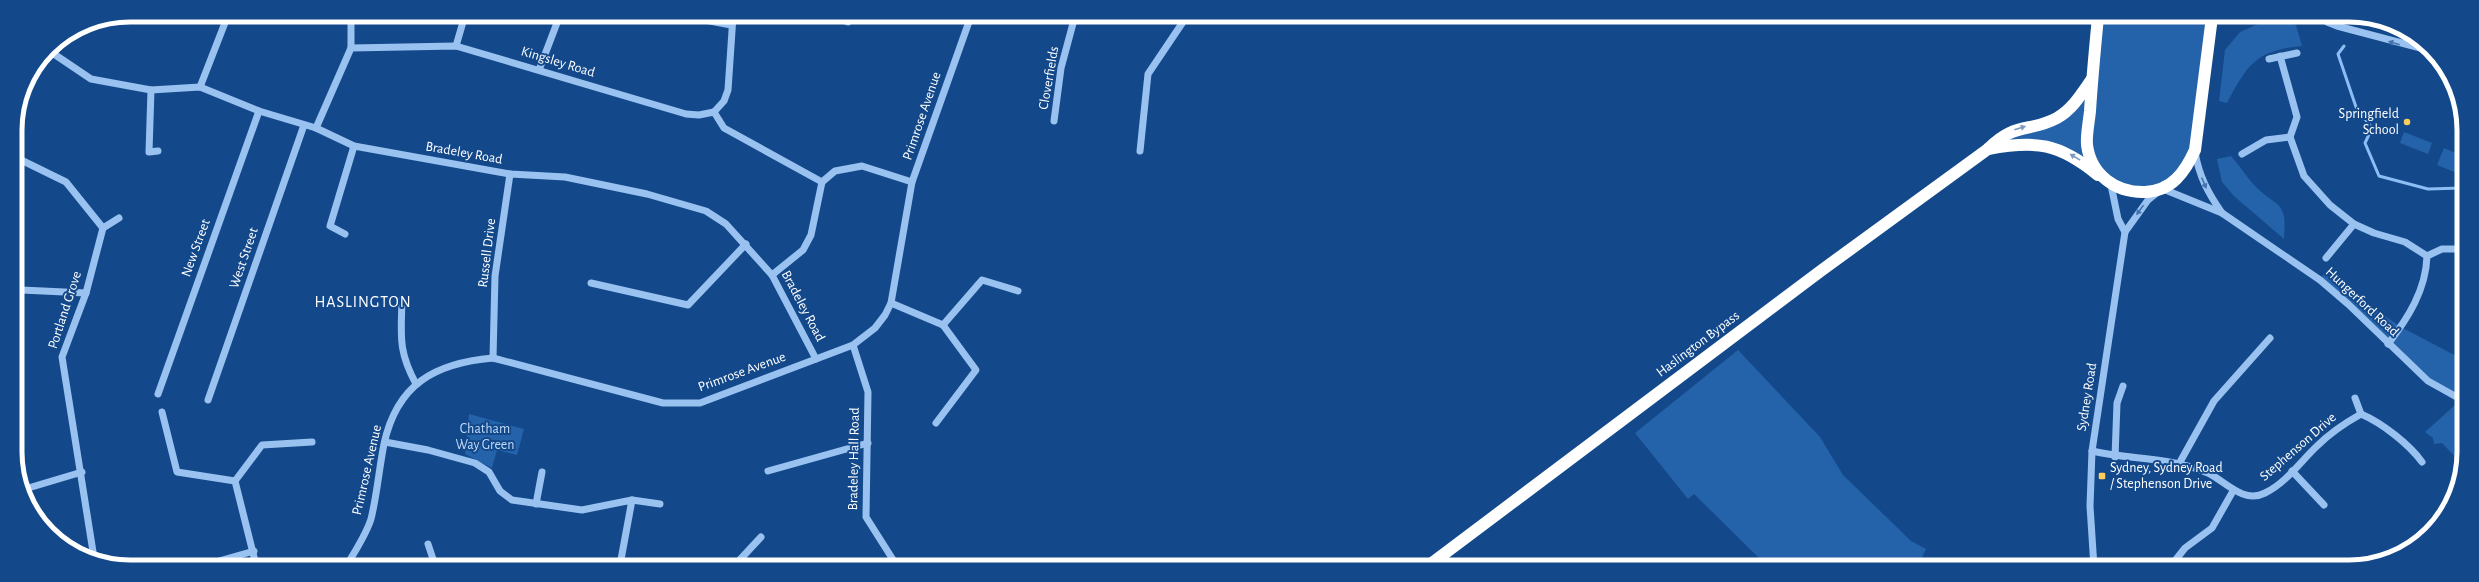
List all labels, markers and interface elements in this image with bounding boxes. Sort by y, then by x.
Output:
one-way arrow [2388,40,2400,46]
street label: Kingsley Road [519,44,597,80]
street label: Cloverfields [1037,45,1061,111]
street label: Primrose Avenue [900,70,944,162]
place label: Springfield School [2339,107,2399,137]
marker: Springfield School [2402,117,2412,127]
one-way arrow [2014,125,2026,131]
street label: Bradeley Road [424,139,504,167]
one-way arrow [2069,154,2081,161]
one-way arrow [2201,178,2207,190]
one-way arrow [2136,204,2144,215]
street label: New Street [179,217,213,279]
street label: Russell Drive [476,218,498,288]
street label: West Street [227,225,261,290]
street label: Hungerford Road [2323,265,2401,339]
street label: Bradeley Road [779,268,827,344]
street label: Portland Grove [46,270,84,350]
district label: HASLINGTON [314,294,412,310]
street label: Haslington Bypass [1654,308,1742,380]
street label: Primrose Avenue [696,350,788,394]
street label: Sydney Road [2075,362,2099,432]
street label: Bradeley Hall Road [846,407,862,511]
street label: Stephenson Drive [2257,410,2339,484]
park label: Chatham Way Green [455,422,515,452]
street label: Primrose Avenue [350,424,384,516]
place label: Sydney, Sydney Road / Stephenson Drive [2110,461,2223,491]
marker: Sydney, Sydney Road / Stephenson Drive [2097,471,2107,481]

